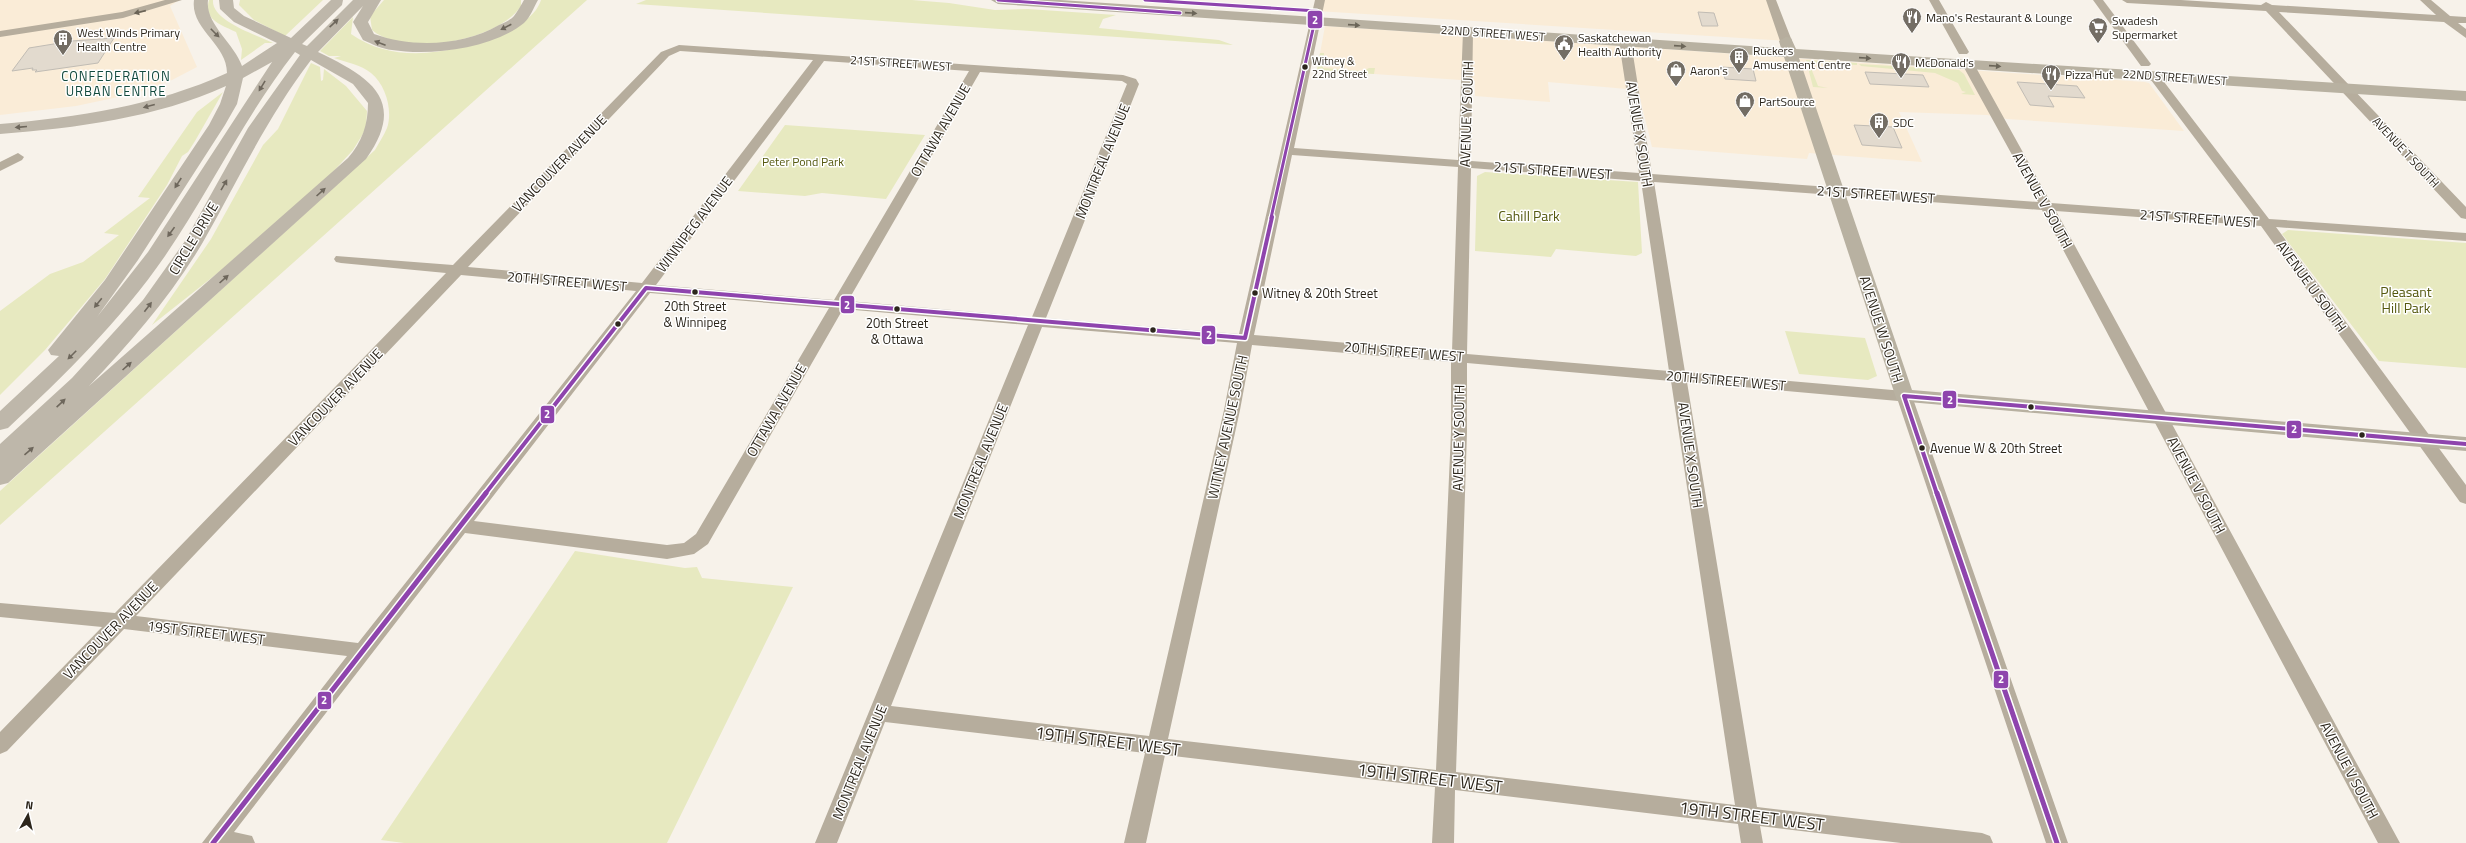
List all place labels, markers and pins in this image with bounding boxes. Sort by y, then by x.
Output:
restaurant icon: Mano's Restaurant & Lounge [1901,6,1923,34]
place label: Mano's Restaurant & Lounge [1926,8,2072,27]
place label: Swadesh Supermarket [2112,11,2178,44]
supermarket icon: Swadesh Supermarket [2087,16,2109,44]
place label: West Winds Primary Health Centre [77,23,180,56]
building icon: West Winds Primary Health Centre [52,28,74,56]
place label: Saskatchewan Health Authority [1578,28,1662,61]
public building icon: Saskatchewan Health Authority [1553,33,1575,61]
place label: Ruckers Amusement Centre [1753,41,1851,74]
building icon: Ruckers Amusement Centre [1728,46,1750,74]
restaurant icon: McDonald's [1890,51,1912,79]
place label: Witney & 22nd Street [1312,53,1367,82]
place label: McDonald's [1915,53,1974,72]
shop icon: Aaron's [1665,59,1687,87]
place label: Aaron's [1690,61,1728,80]
marker: Witney & 22nd Street [1300,62,1310,72]
restaurant icon: Pizza Hut [2040,63,2062,91]
place label: Pizza Hut [2065,65,2114,84]
shop icon: PartSource [1734,90,1756,118]
place label: PartSource [1759,92,1815,111]
building icon: SDC [1868,111,1890,139]
place label: SDC [1893,113,1914,132]
place label: Witney & 20th Street [1262,283,1378,303]
marker: 20th Street & Winnipeg [690,287,700,297]
marker: Witney & 20th Street [1250,288,1260,298]
place label: 20th Street & Winnipeg [663,296,727,332]
marker: 20th Street & Ottawa [892,304,902,314]
place label: 20th Street & Ottawa [866,313,929,349]
unlabelled marker [613,319,623,329]
unlabelled marker [1148,325,1158,335]
unlabelled marker [2026,402,2036,412]
unlabelled marker [2357,430,2367,440]
place label: Avenue W & 20th Street [1930,438,2063,458]
marker: Avenue W & 20th Street [1917,443,1927,453]

